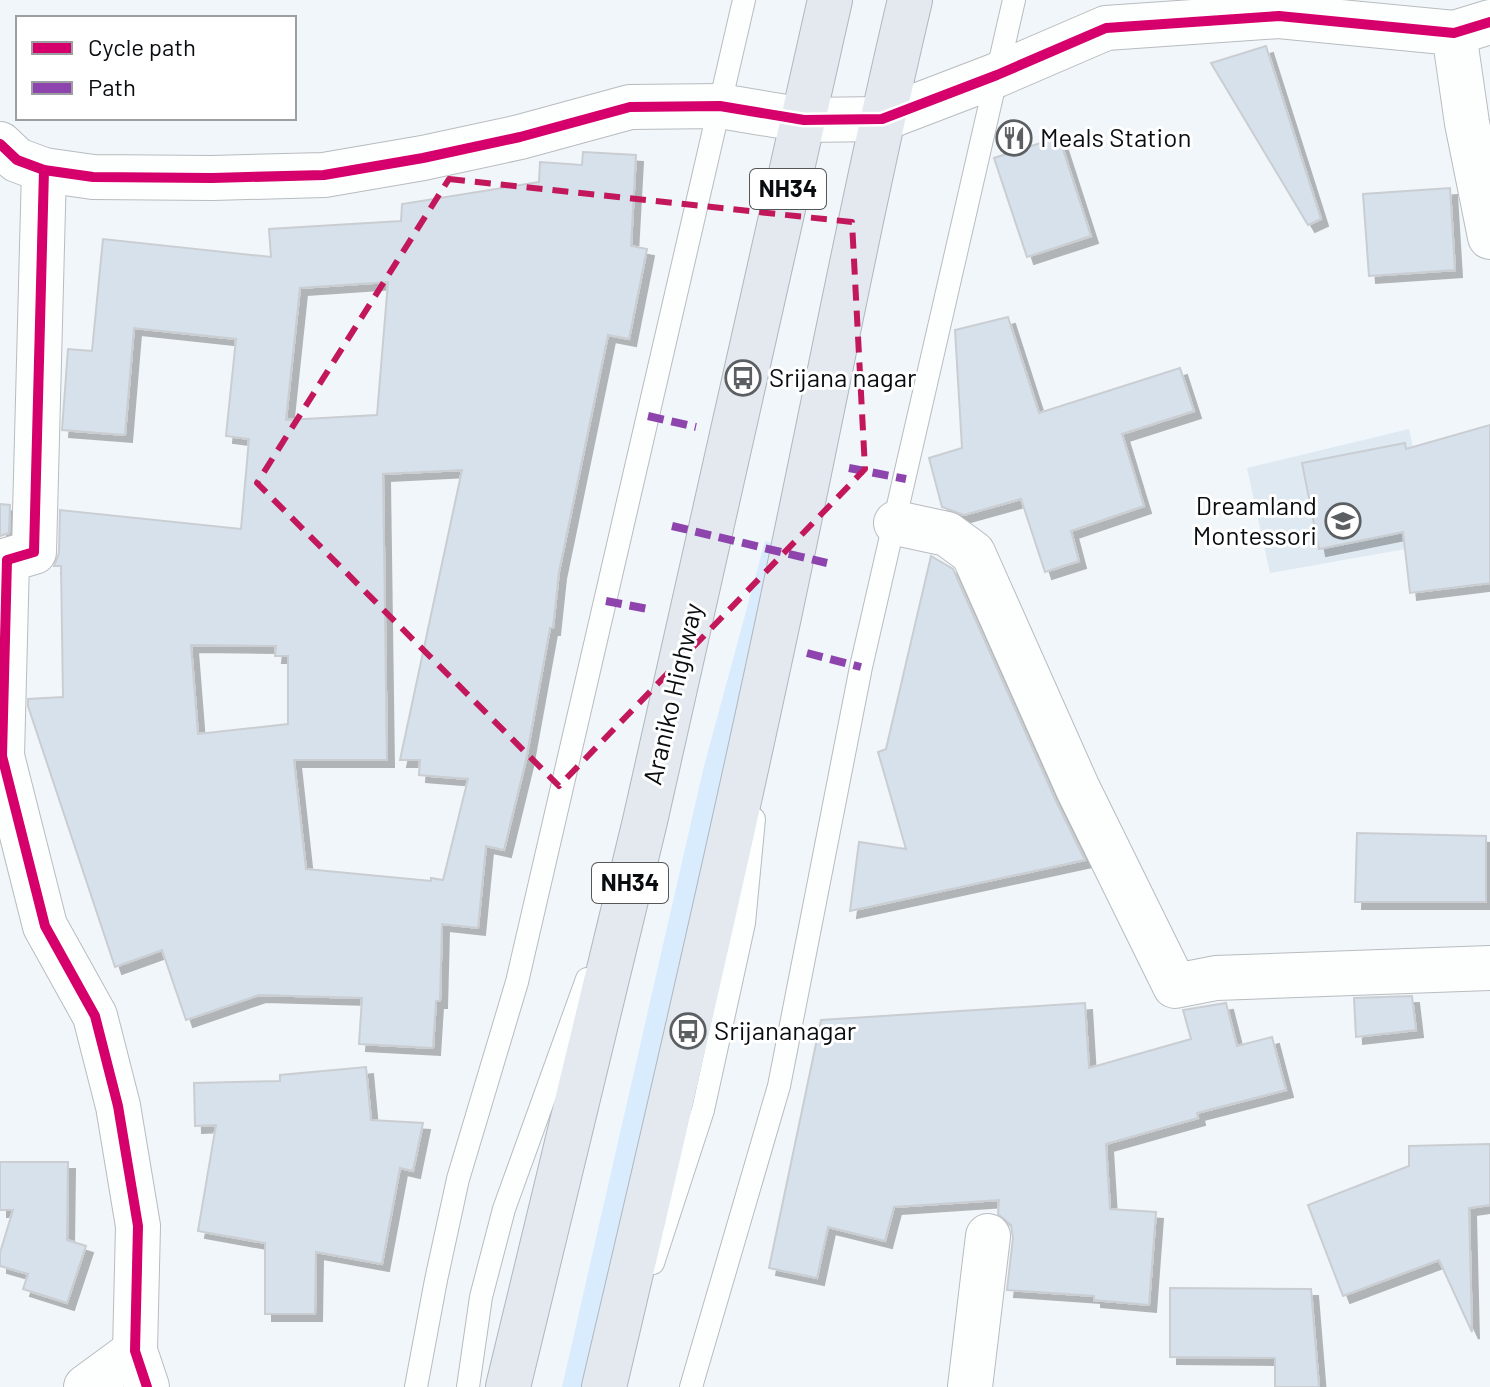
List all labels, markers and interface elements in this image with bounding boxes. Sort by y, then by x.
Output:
legend [16,16,296,120]
text: Cycle path [88,32,196,61]
text: Path [88,72,136,101]
restaurant icon: Meals Station [995,119,1033,157]
place label: Meals Station [1040,121,1191,152]
road number: NH34 [750,169,826,209]
bus stop icon: Srijana nagar [724,359,762,397]
place label: Srijana nagar [769,361,917,392]
place label: Dreamland Montessori [1193,489,1317,550]
school or university icon: Dreamland Montessori [1324,502,1362,540]
street label: Araniko Highway [636,600,708,788]
road number: NH34 [592,863,668,903]
bus stop icon: Srijananagar [669,1012,707,1050]
place label: Srijananagar [714,1014,857,1045]

